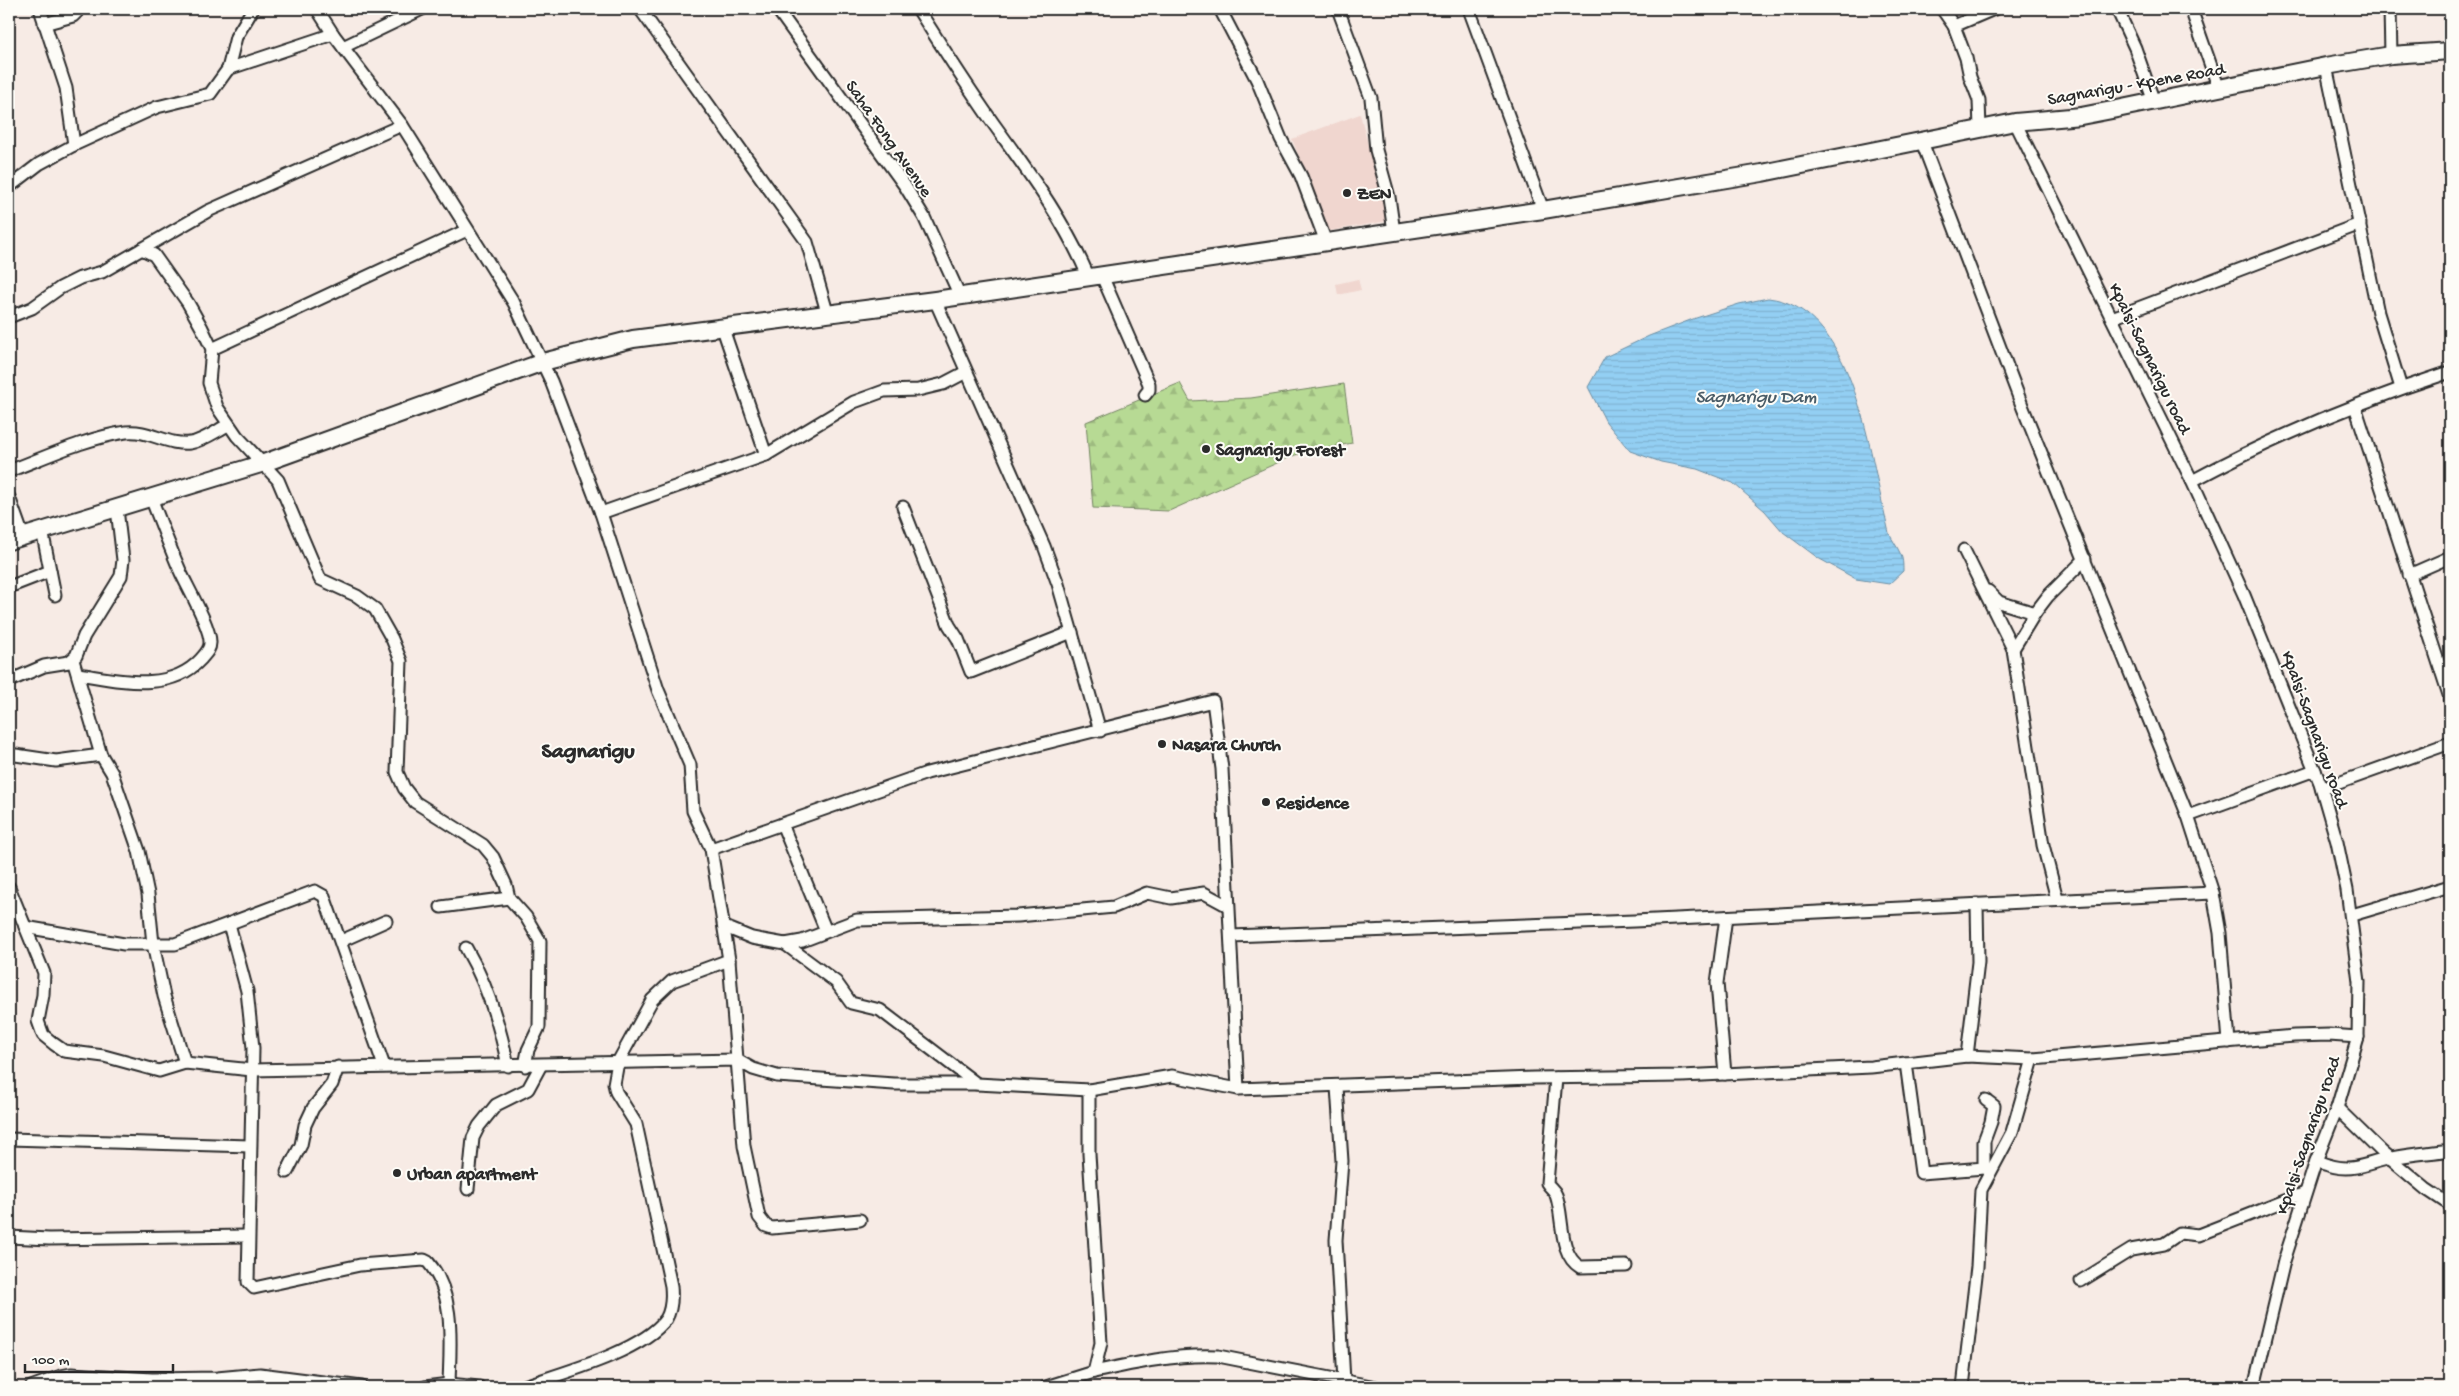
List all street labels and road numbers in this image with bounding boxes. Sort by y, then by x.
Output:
street label: Sagnarigu - Kpene Road [2046,59,2228,111]
street label: Saha Fong Avenue [840,77,937,203]
street label: Kpalsi-Sagnarigu road [2103,280,2195,439]
street label: Kpalsi-Sagnarigu road [2275,648,2352,813]
street label: Kpalsi-Sagnarigu road [2272,1053,2347,1217]

